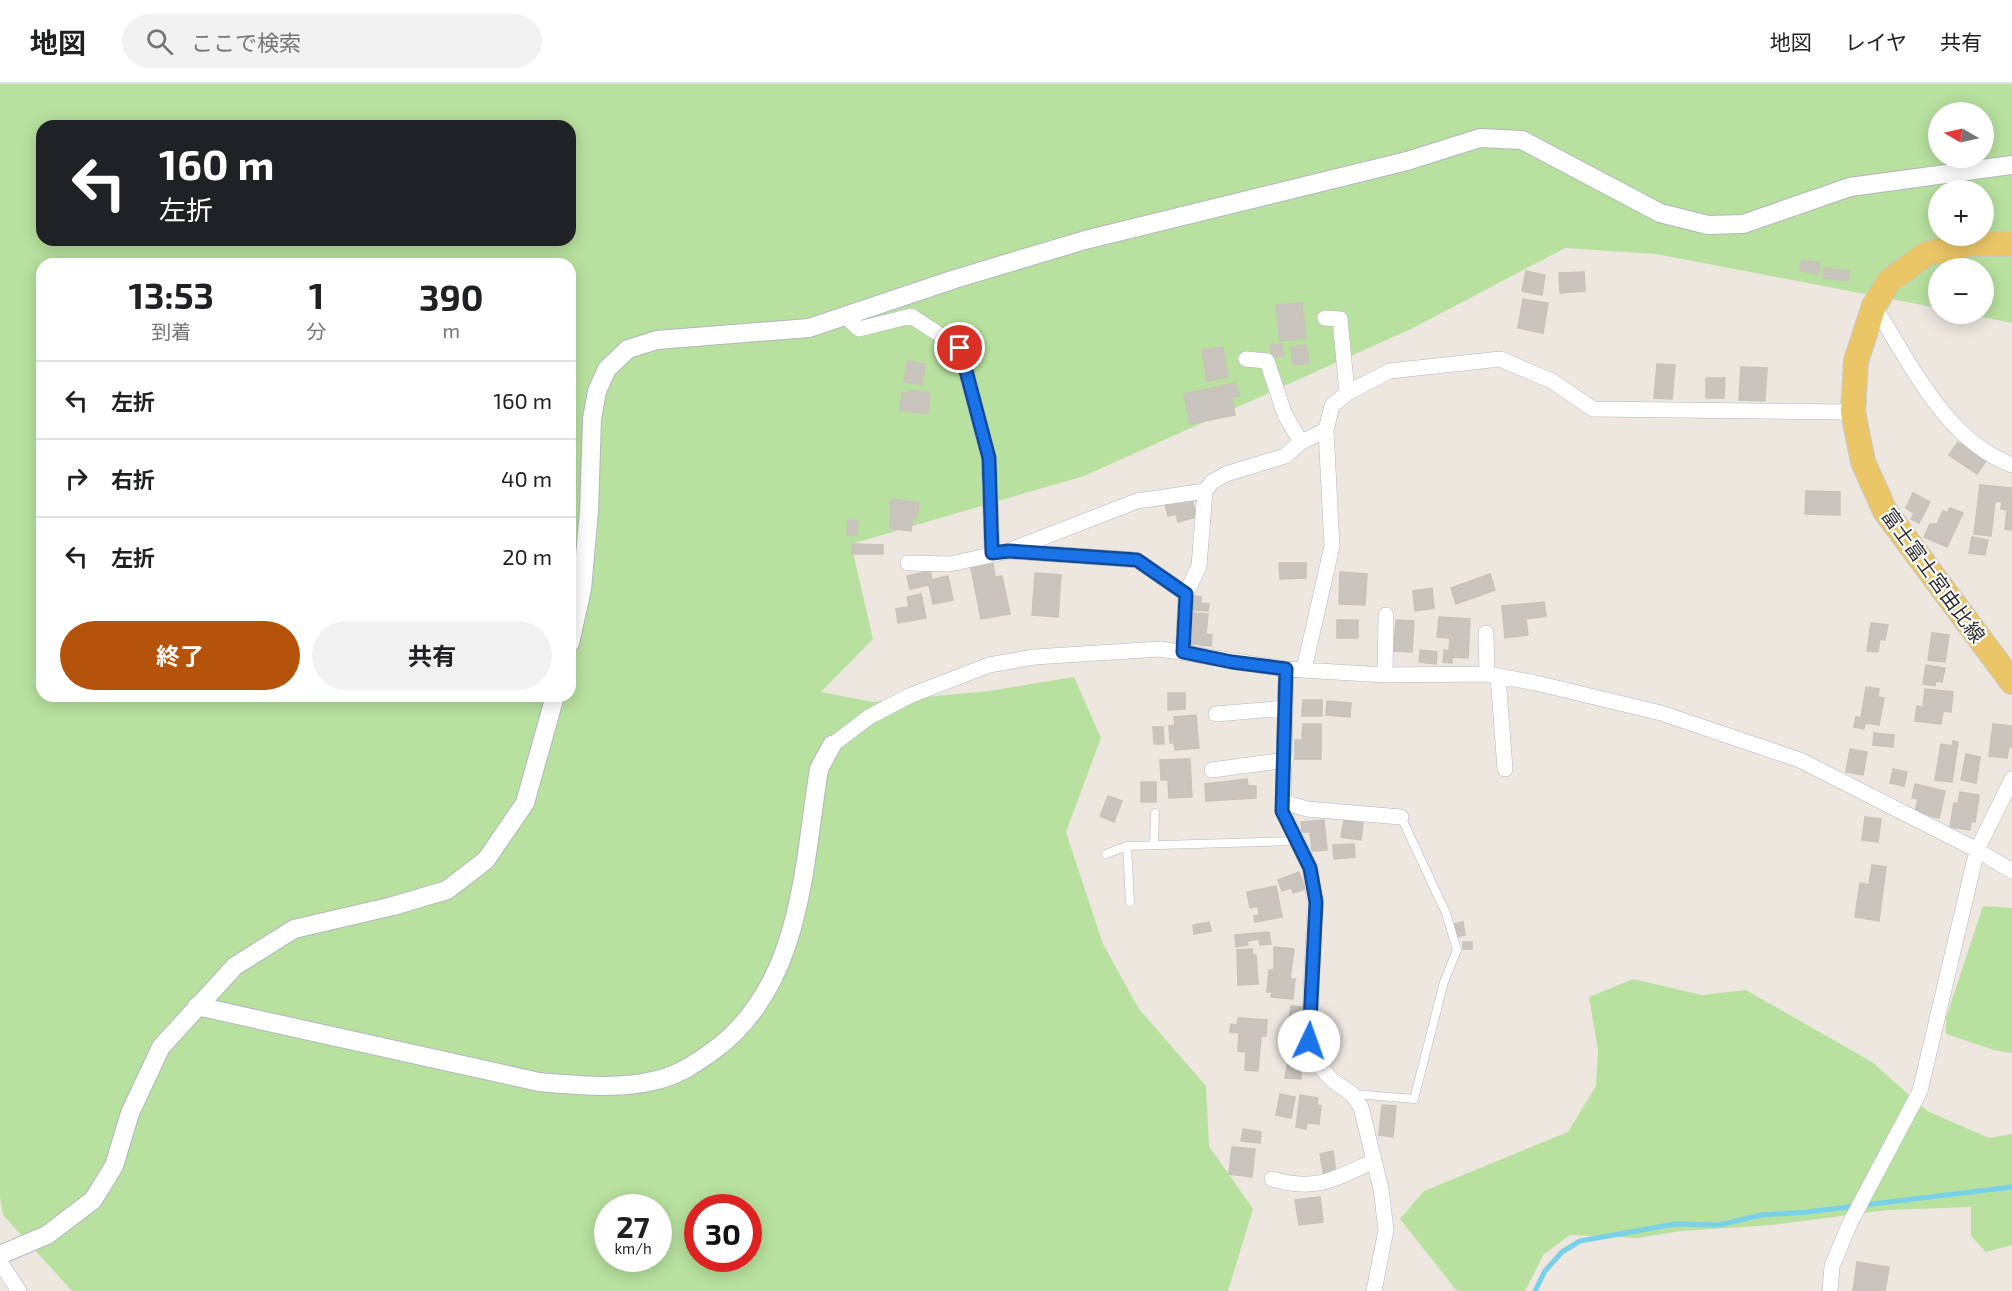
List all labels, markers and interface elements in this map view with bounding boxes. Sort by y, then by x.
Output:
search box [122,14,542,68]
text: 地図 [30,25,86,59]
icon: search [143,25,176,58]
text: ここで検索 [191,29,301,55]
text: 地図 [1770,29,1812,54]
text: レイヤ [1845,29,1907,54]
text: 共有 [1940,29,1982,54]
north arrow [1928,102,1994,168]
map controls [1928,102,1994,324]
text: 160 m [159,138,275,188]
icon: left [60,144,138,222]
button: + [1928,180,1994,246]
text: 左折 [159,193,213,225]
button: − [1928,258,1994,324]
text: 13:53 [129,273,214,316]
text: 1 [309,273,324,316]
text: 390 [419,275,483,318]
text: m [442,318,460,342]
text: 到着 [151,319,191,343]
text: 分 [307,319,327,343]
pin [934,322,985,373]
icon: arrive [943,331,976,364]
icon: left [60,384,93,417]
text: 160 m [493,387,552,413]
text: 左折 [111,388,155,414]
icon: right [60,462,93,495]
text: 40 m [501,465,552,491]
text: 右折 [111,466,155,492]
street label: 富士富士宮由比線 [1877,503,1991,647]
icon: left [60,540,93,573]
text: 20 m [502,543,552,569]
text: 左折 [111,544,155,570]
button: 終了 [60,621,300,690]
button: 共有 [312,621,552,690]
position arrow [1277,1009,1341,1073]
speed limit sign: 30 [684,1194,762,1272]
text: 27 [616,1208,650,1244]
text: km/h [614,1239,652,1257]

